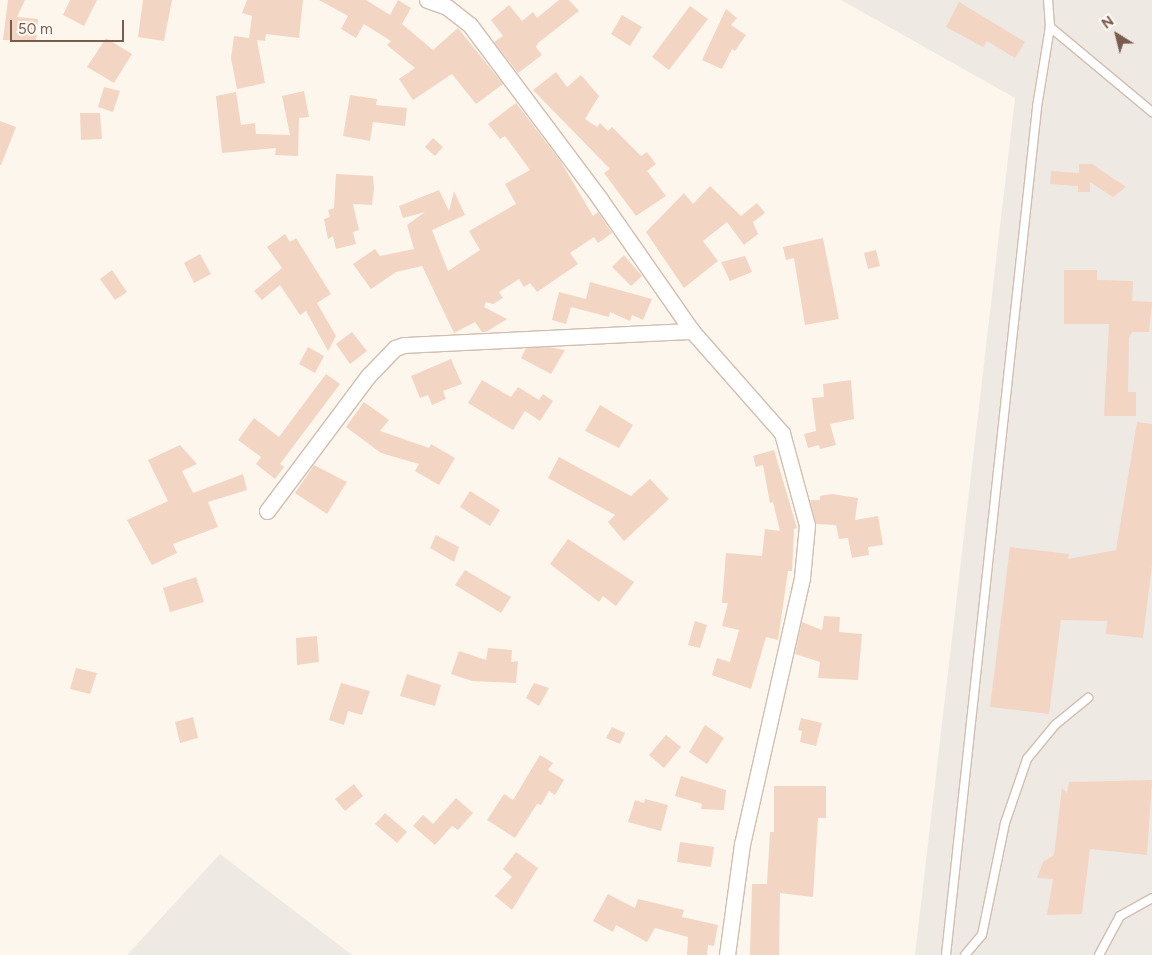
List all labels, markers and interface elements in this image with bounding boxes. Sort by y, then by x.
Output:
scale bar [12,10,126,42]
north arrow [1092,10,1142,60]
text: N [1099,12,1117,33]
text: 50 m [18,20,53,38]

